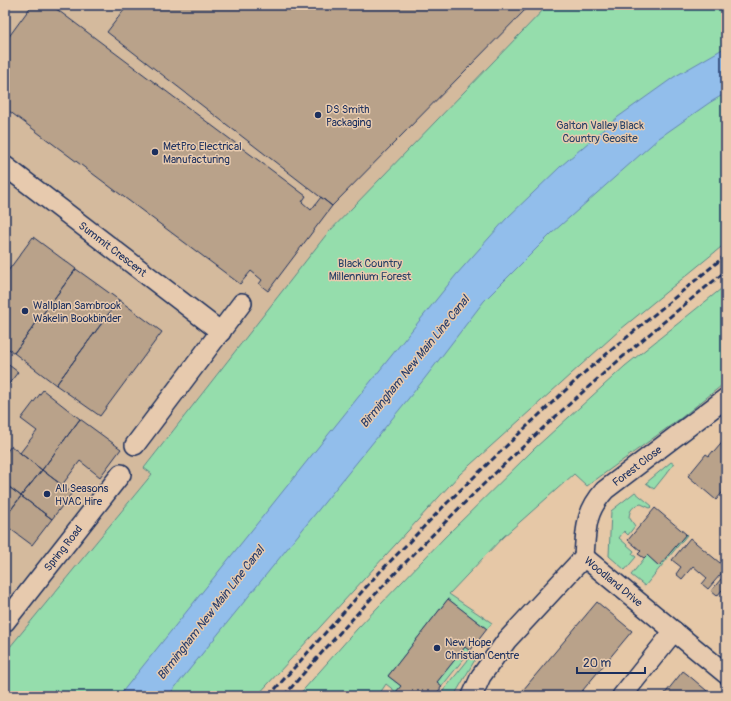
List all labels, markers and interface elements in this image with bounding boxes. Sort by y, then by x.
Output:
place label: DS Smith Packaging [326,103,372,129]
marker: DS Smith Packaging [313,110,323,120]
park label: Galton Valley Black Country Geosite [556,119,644,145]
place label: MetPro Electrical Manufacturing [163,140,242,166]
marker: MetPro Electrical Manufacturing [150,147,160,157]
street label: Summit Crescent [76,219,150,279]
park label: Black Country Millennium Forest [329,257,412,283]
water label: Birmingham New Main Line Canal [357,292,474,431]
place label: Wallplan Sambrook Wakelin Bookbinder [33,299,122,325]
marker: Wallplan Sambrook Wakelin Bookbinder [20,306,30,316]
street label: Forest Close [610,443,665,489]
place label: All Seasons HVAC Hire [55,482,108,508]
marker: All Seasons HVAC Hire [42,489,52,499]
street label: Spring Road [41,523,85,573]
water label: Birmingham New Main Line Canal [154,542,269,683]
street label: Woodland Drive [582,554,646,610]
place label: New Hope Christian Centre [445,636,520,662]
marker: New Hope Christian Centre [432,643,442,653]
scale bar [577,649,645,675]
text: 20 m [583,656,612,671]

